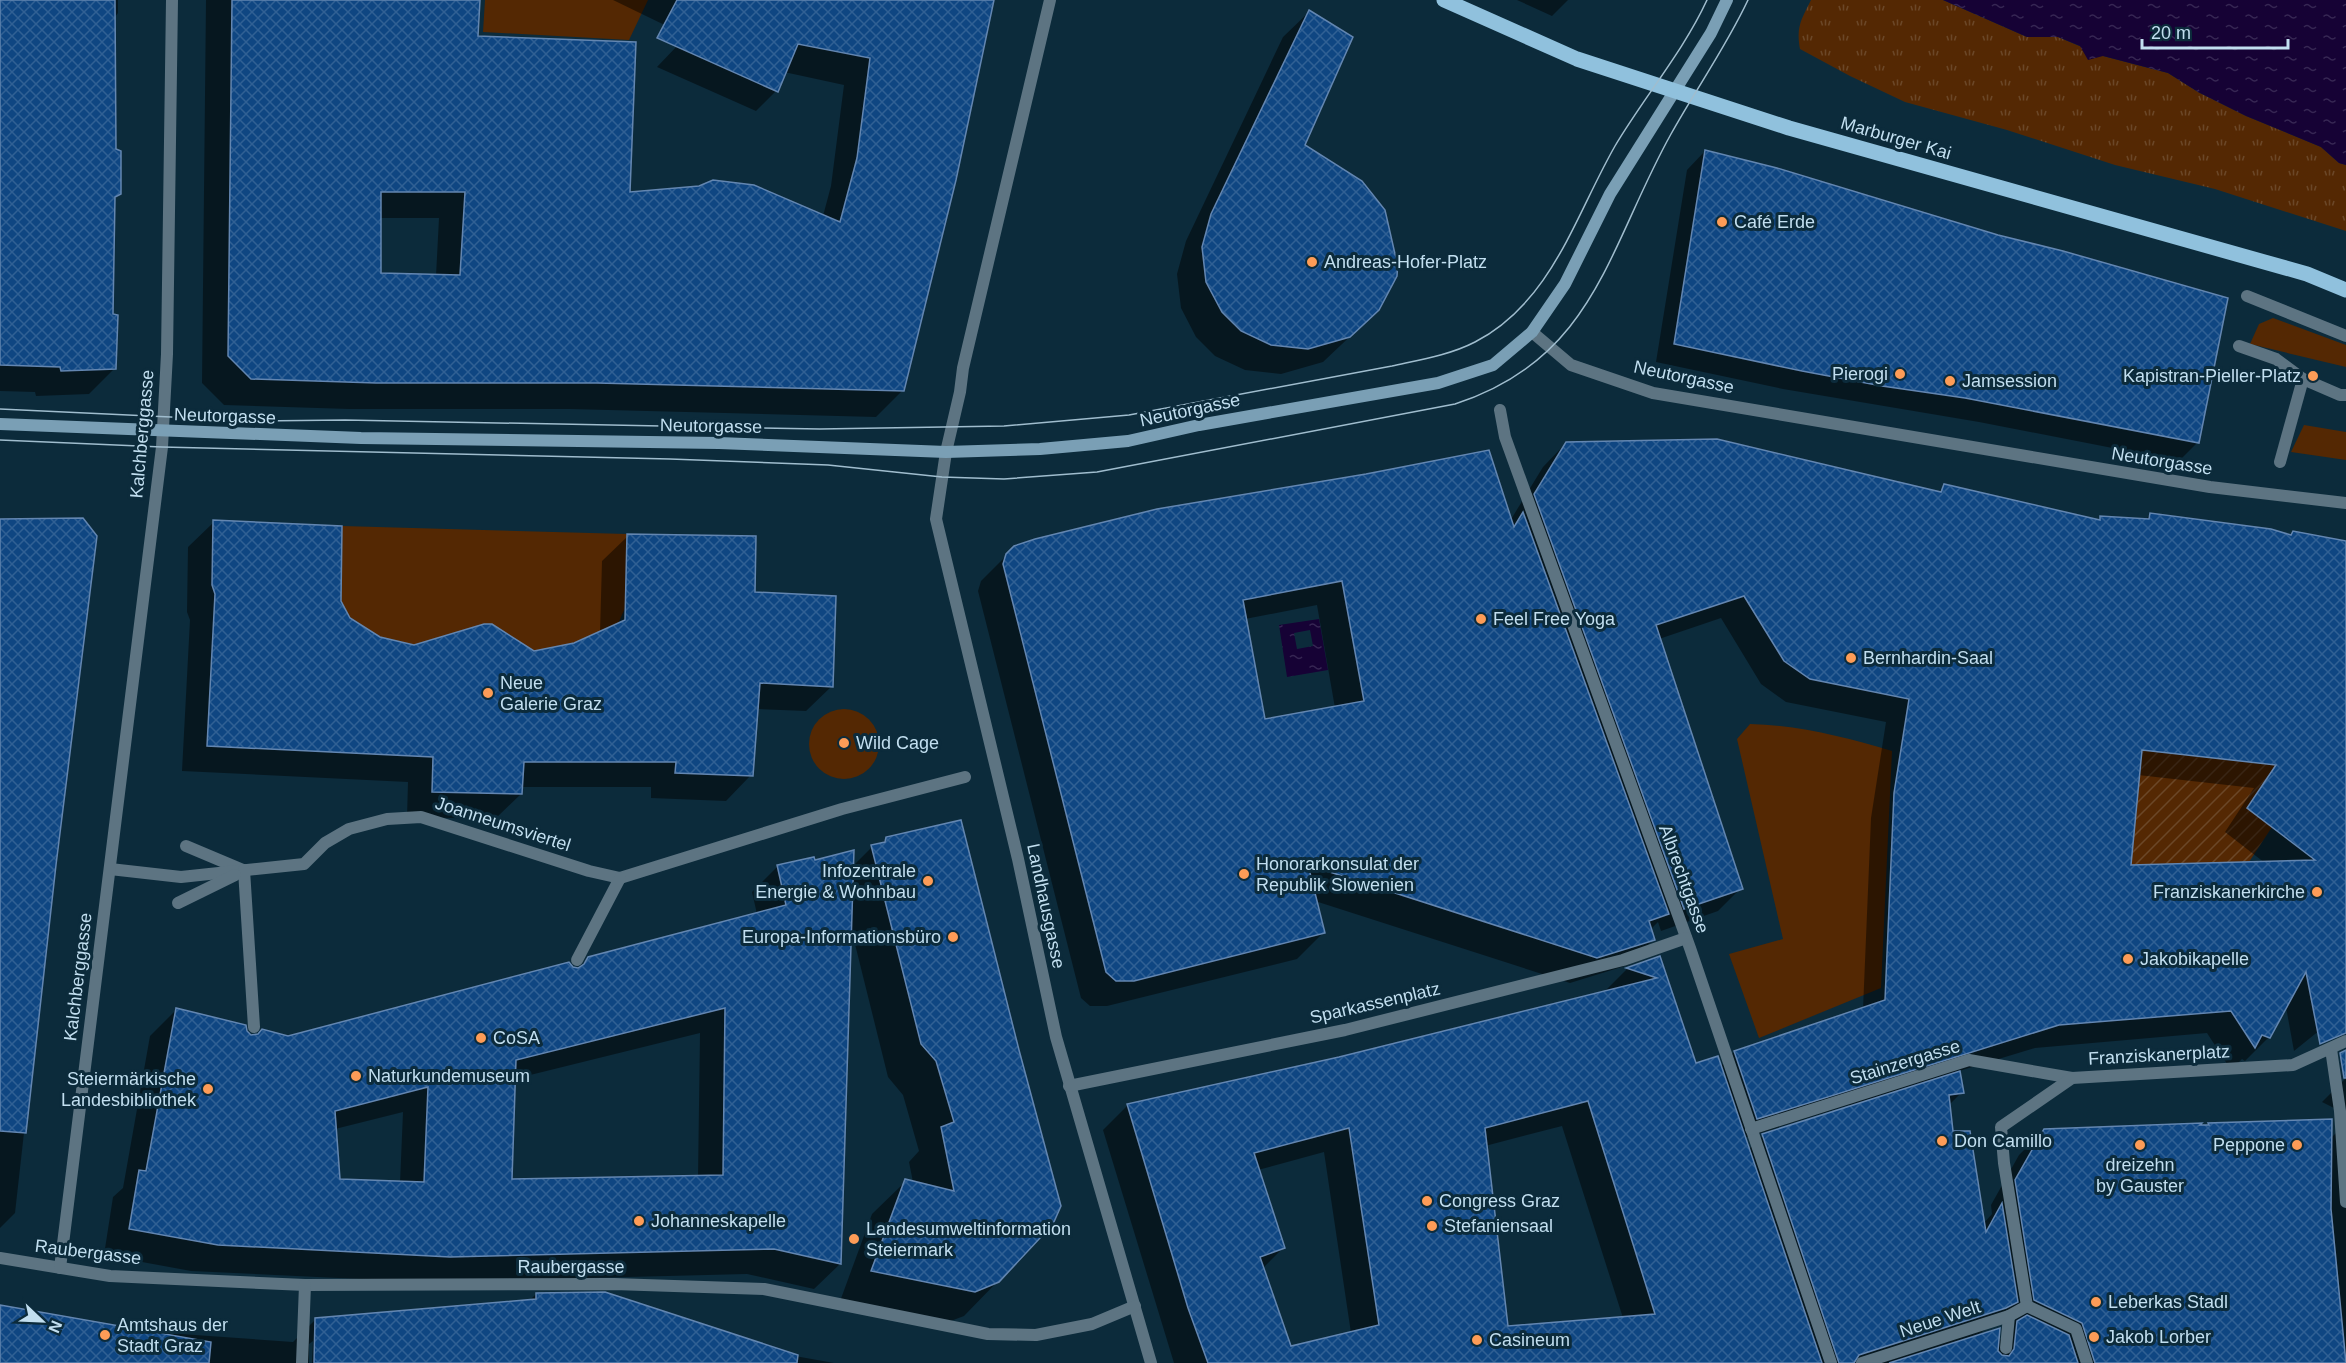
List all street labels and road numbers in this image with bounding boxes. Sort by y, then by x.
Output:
street label: Marburger Kai [1838,113,1954,163]
street label: Neutorgasse [1632,357,1736,397]
street label: Kalchberggasse [126,369,158,499]
street label: Neutorgasse [1138,390,1242,430]
street label: Neutorgasse [174,404,276,428]
street label: Neutorgasse [660,415,762,437]
street label: Neutorgasse [2110,443,2214,479]
street label: Joanneumsviertel [433,793,573,855]
street label: Albrechtgasse [1655,822,1713,936]
street label: Landhausgasse [1023,842,1069,970]
street label: Kalchberggasse [60,912,96,1042]
street label: Sparkassenplatz [1308,978,1442,1028]
street label: Stainzergasse [1848,1036,1962,1088]
street label: Franziskanerplatz [2088,1041,2230,1069]
street label: Raubergasse [34,1236,142,1268]
street label: Raubergasse [517,1257,625,1277]
street label: Neue Welt [1897,1297,1983,1341]

